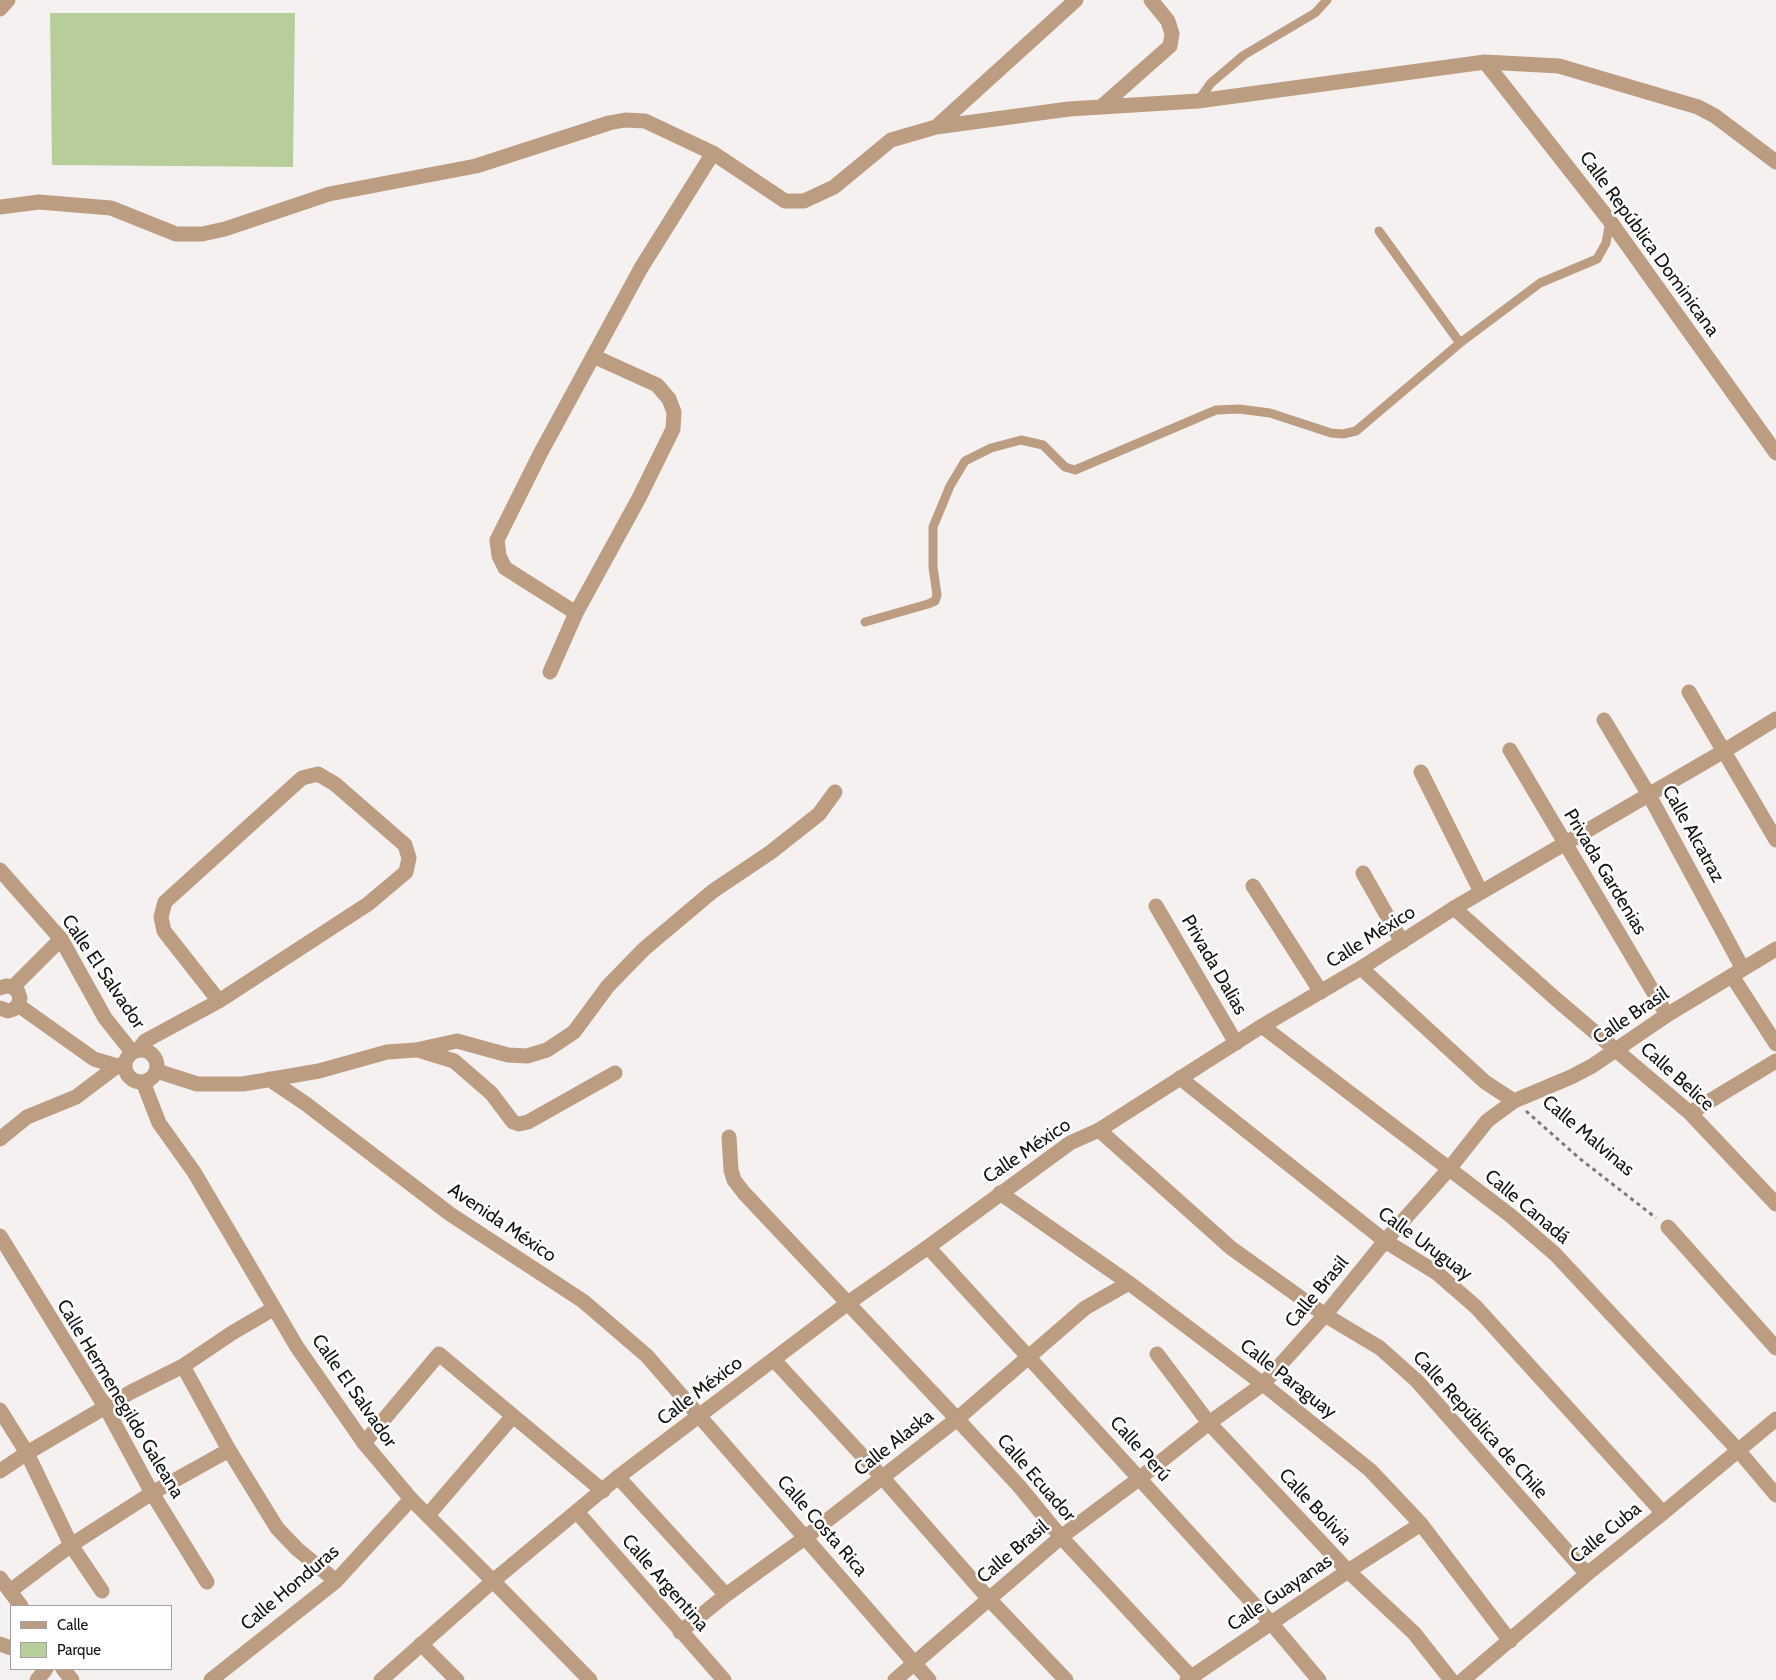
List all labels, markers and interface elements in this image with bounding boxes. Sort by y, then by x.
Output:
street label: Calle República Dominicana [1574,147,1724,341]
street label: Calle Alcatraz [1657,781,1729,887]
street label: Privada Gardenias [1559,805,1651,939]
street label: Calle México [1322,901,1420,973]
street label: Calle El Salvador [56,911,150,1033]
street label: Privada Dalias [1176,911,1252,1019]
street label: Calle Brasil [1589,982,1673,1050]
street label: Calle Belice [1635,1038,1719,1116]
street label: Calle Malvinas [1537,1091,1639,1181]
street label: Calle México [979,1113,1075,1189]
street label: Calle Canadá [1480,1165,1574,1249]
street label: Avenida México [444,1179,560,1267]
street label: Calle Uruguay [1373,1202,1477,1286]
street label: Calle Brasil [1281,1252,1353,1332]
street label: Calle Hermenegildo Galeana [52,1296,188,1502]
street label: Calle El Salvador [307,1330,401,1452]
street label: Calle Paraguay [1235,1334,1341,1424]
street label: Calle República de Chile [1408,1346,1552,1504]
street label: Calle México [653,1352,747,1430]
street label: Calle Alaska [850,1405,938,1481]
street label: Calle Perú [1105,1412,1175,1486]
street label: Calle Ecuador [992,1430,1080,1526]
street label: Calle Bolivia [1274,1464,1356,1550]
street label: Calle Costa Rica [772,1471,872,1581]
street label: Calle Cuba [1566,1497,1646,1569]
street label: Calle Brasil [973,1516,1053,1588]
street label: Calle Argentina [617,1530,713,1636]
street label: Calle Honduras [236,1540,344,1636]
street label: Calle Guayanas [1223,1550,1337,1636]
legend [10,1605,172,1670]
text: Calle [57,1616,88,1634]
text: Parque [57,1641,101,1659]

